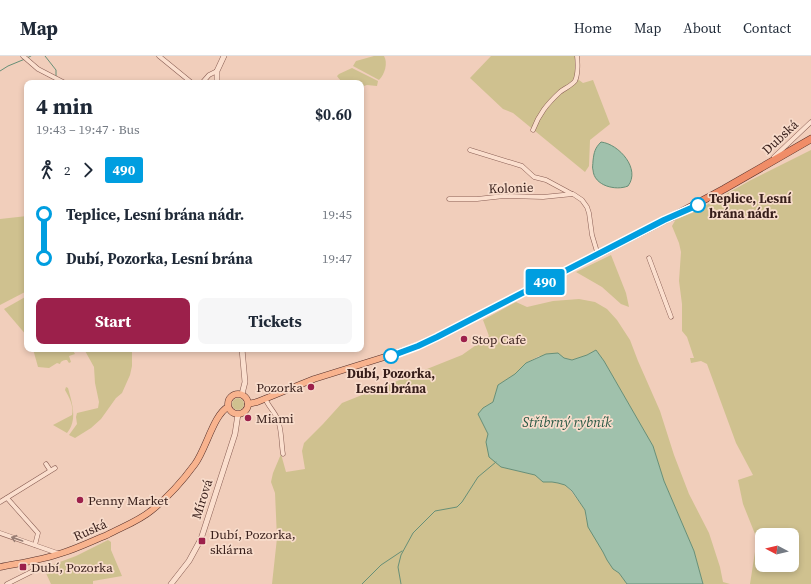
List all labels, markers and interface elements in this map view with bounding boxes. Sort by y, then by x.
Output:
text: Map [20,15,58,41]
text: Home [574,18,612,38]
text: Map [634,18,661,38]
text: About [683,18,721,38]
text: Contact [743,18,791,38]
text: 4 min [36,91,93,121]
text: $0.60 [315,104,352,125]
street label: Dubská [758,116,802,158]
text: 19:43 – 19:47 · Bus [36,121,140,138]
icon: walk [36,159,58,181]
icon: forward [77,159,99,181]
text: 490 [113,160,135,180]
text: 2 [64,162,71,179]
street label: Kolonie [488,179,534,197]
place label: Teplice, Lesní brána nádr. [709,190,791,222]
marker: Teplice, Lesní brána nádr. [690,197,706,213]
text: Teplice, Lesní brána nádr. [66,204,244,225]
text: 19:45 [322,206,352,223]
text: Dubí, Pozorka, Lesní brána [66,248,253,269]
text: 19:47 [322,250,352,267]
line badge: 490 [522,269,568,295]
text: 490 [534,272,556,292]
button: Start [36,298,190,344]
button: Tickets [198,298,352,344]
place label: Stop Cafe [472,331,527,348]
marker: Stop Cafe [459,334,469,344]
marker: Dubí, Pozorka, Lesní brána [383,348,399,364]
place label: Dubí, Pozorka, Lesní brána [347,365,435,397]
place label: Pozorka [256,379,303,396]
marker: Pozorka [306,382,316,392]
place label: Miami [256,410,294,427]
water label: Stříbrný rybník [522,412,612,432]
marker: Miami [243,413,253,423]
street label: Mírová [188,476,217,521]
place label: Penny Market [88,492,169,509]
marker: Penny Market [75,495,85,505]
street label: Ruská [70,515,110,545]
place label: Dubí, Pozorka, sklárna [210,526,296,558]
north arrow [755,528,799,572]
map controls [755,528,799,572]
one-way arrow [11,535,24,542]
marker: Dubí, Pozorka, sklárna [197,536,207,546]
place label: Dubí, Pozorka [31,559,113,576]
marker: Dubí, Pozorka [18,562,28,572]

